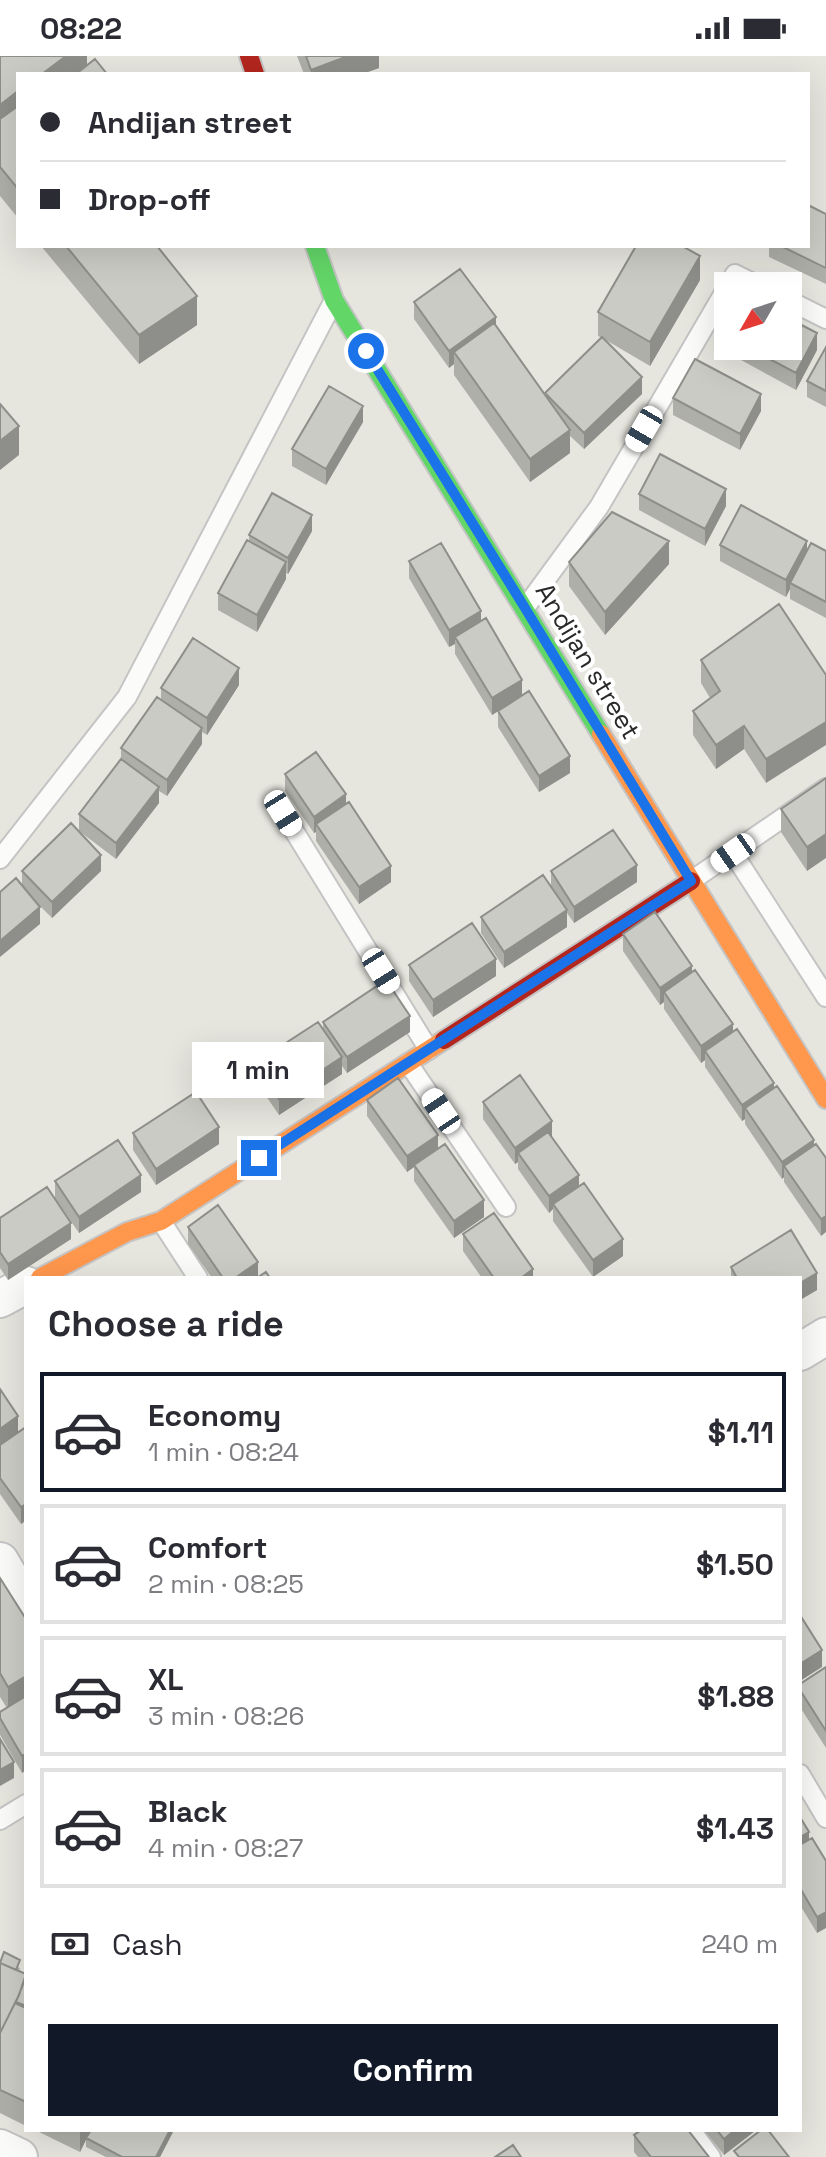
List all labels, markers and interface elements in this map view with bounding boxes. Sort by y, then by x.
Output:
text: 08:22 [40,9,122,48]
text: Andijan street [88,103,292,142]
text: Drop-off [88,180,211,219]
north arrow [714,272,802,360]
map controls [714,272,802,360]
route start [348,333,384,369]
car [622,402,666,456]
street label: Andijan street [528,577,648,745]
car [260,786,306,840]
car [706,829,760,877]
car [358,944,404,998]
callout: 1 min [193,1042,325,1098]
text: 1 min [226,1053,290,1087]
car [418,1084,464,1138]
route end [241,1140,277,1176]
text: Choose a ride [48,1301,284,1347]
icon: car [52,1396,124,1468]
text: Economy [148,1396,281,1435]
text: $1.11 [708,1413,774,1452]
text: 1 min · 08:24 [148,1435,299,1469]
icon: car [52,1528,124,1600]
text: Comfort [148,1528,267,1567]
text: $1.50 [696,1545,774,1584]
text: 2 min · 08:25 [148,1567,304,1601]
icon: car [52,1660,124,1732]
text: XL [148,1660,184,1699]
text: $1.88 [697,1677,774,1716]
text: 3 min · 08:26 [148,1699,304,1733]
icon: car [52,1792,124,1864]
text: Black [148,1792,227,1831]
text: $1.43 [696,1809,774,1848]
text: 4 min · 08:27 [148,1831,303,1865]
icon: cash [48,1922,92,1966]
text: Cash [112,1925,183,1964]
text: 240 m [701,1927,778,1961]
button: Confirm [48,2024,778,2116]

